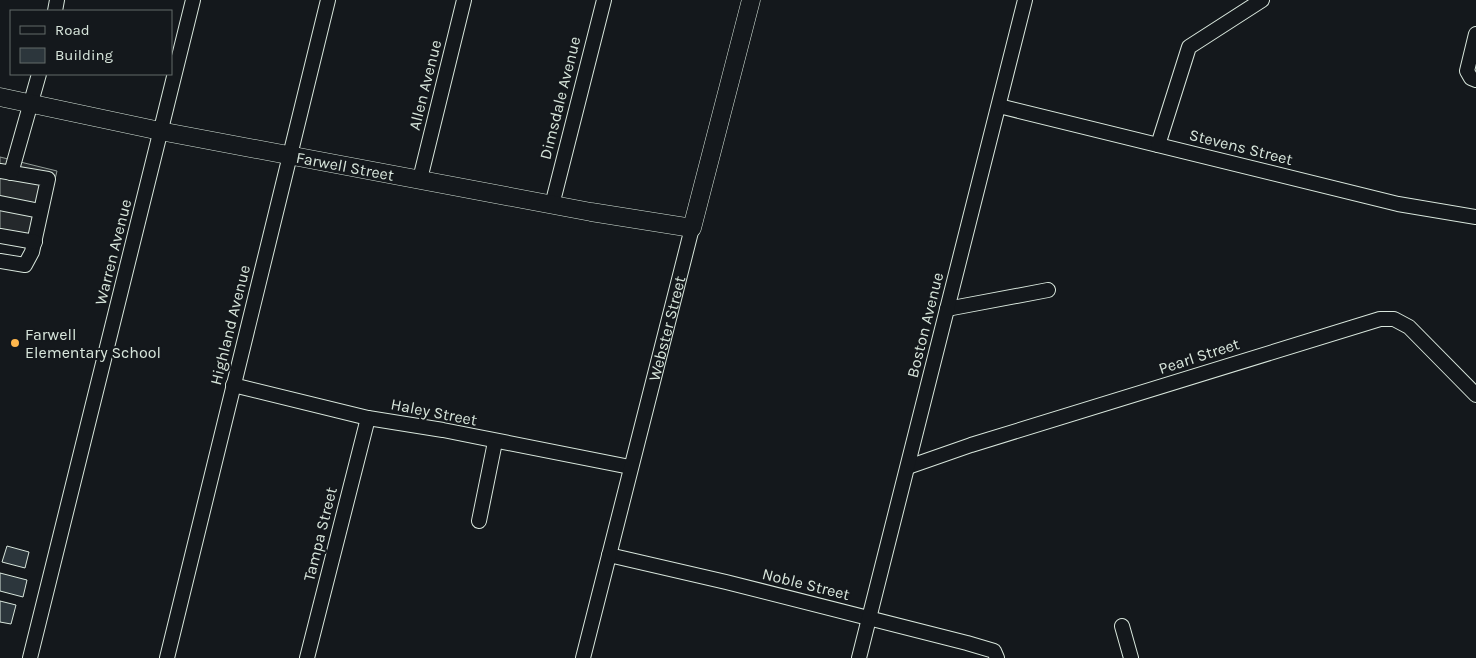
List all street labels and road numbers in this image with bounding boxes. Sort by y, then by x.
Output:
street label: Dimsdale Avenue [536,34,584,162]
street label: Allen Avenue [405,38,445,132]
street label: Stevens Street [1187,125,1295,169]
street label: Farwell Street [295,147,396,184]
street label: Warren Avenue [91,197,135,307]
street label: Highland Avenue [206,263,254,387]
street label: Boston Avenue [903,270,947,380]
street label: Webster Street [644,274,689,383]
street label: Pearl Street [1156,334,1242,378]
street label: Haley Street [389,394,479,430]
street label: Tampa Street [299,485,341,583]
street label: Noble Street [760,564,852,604]

